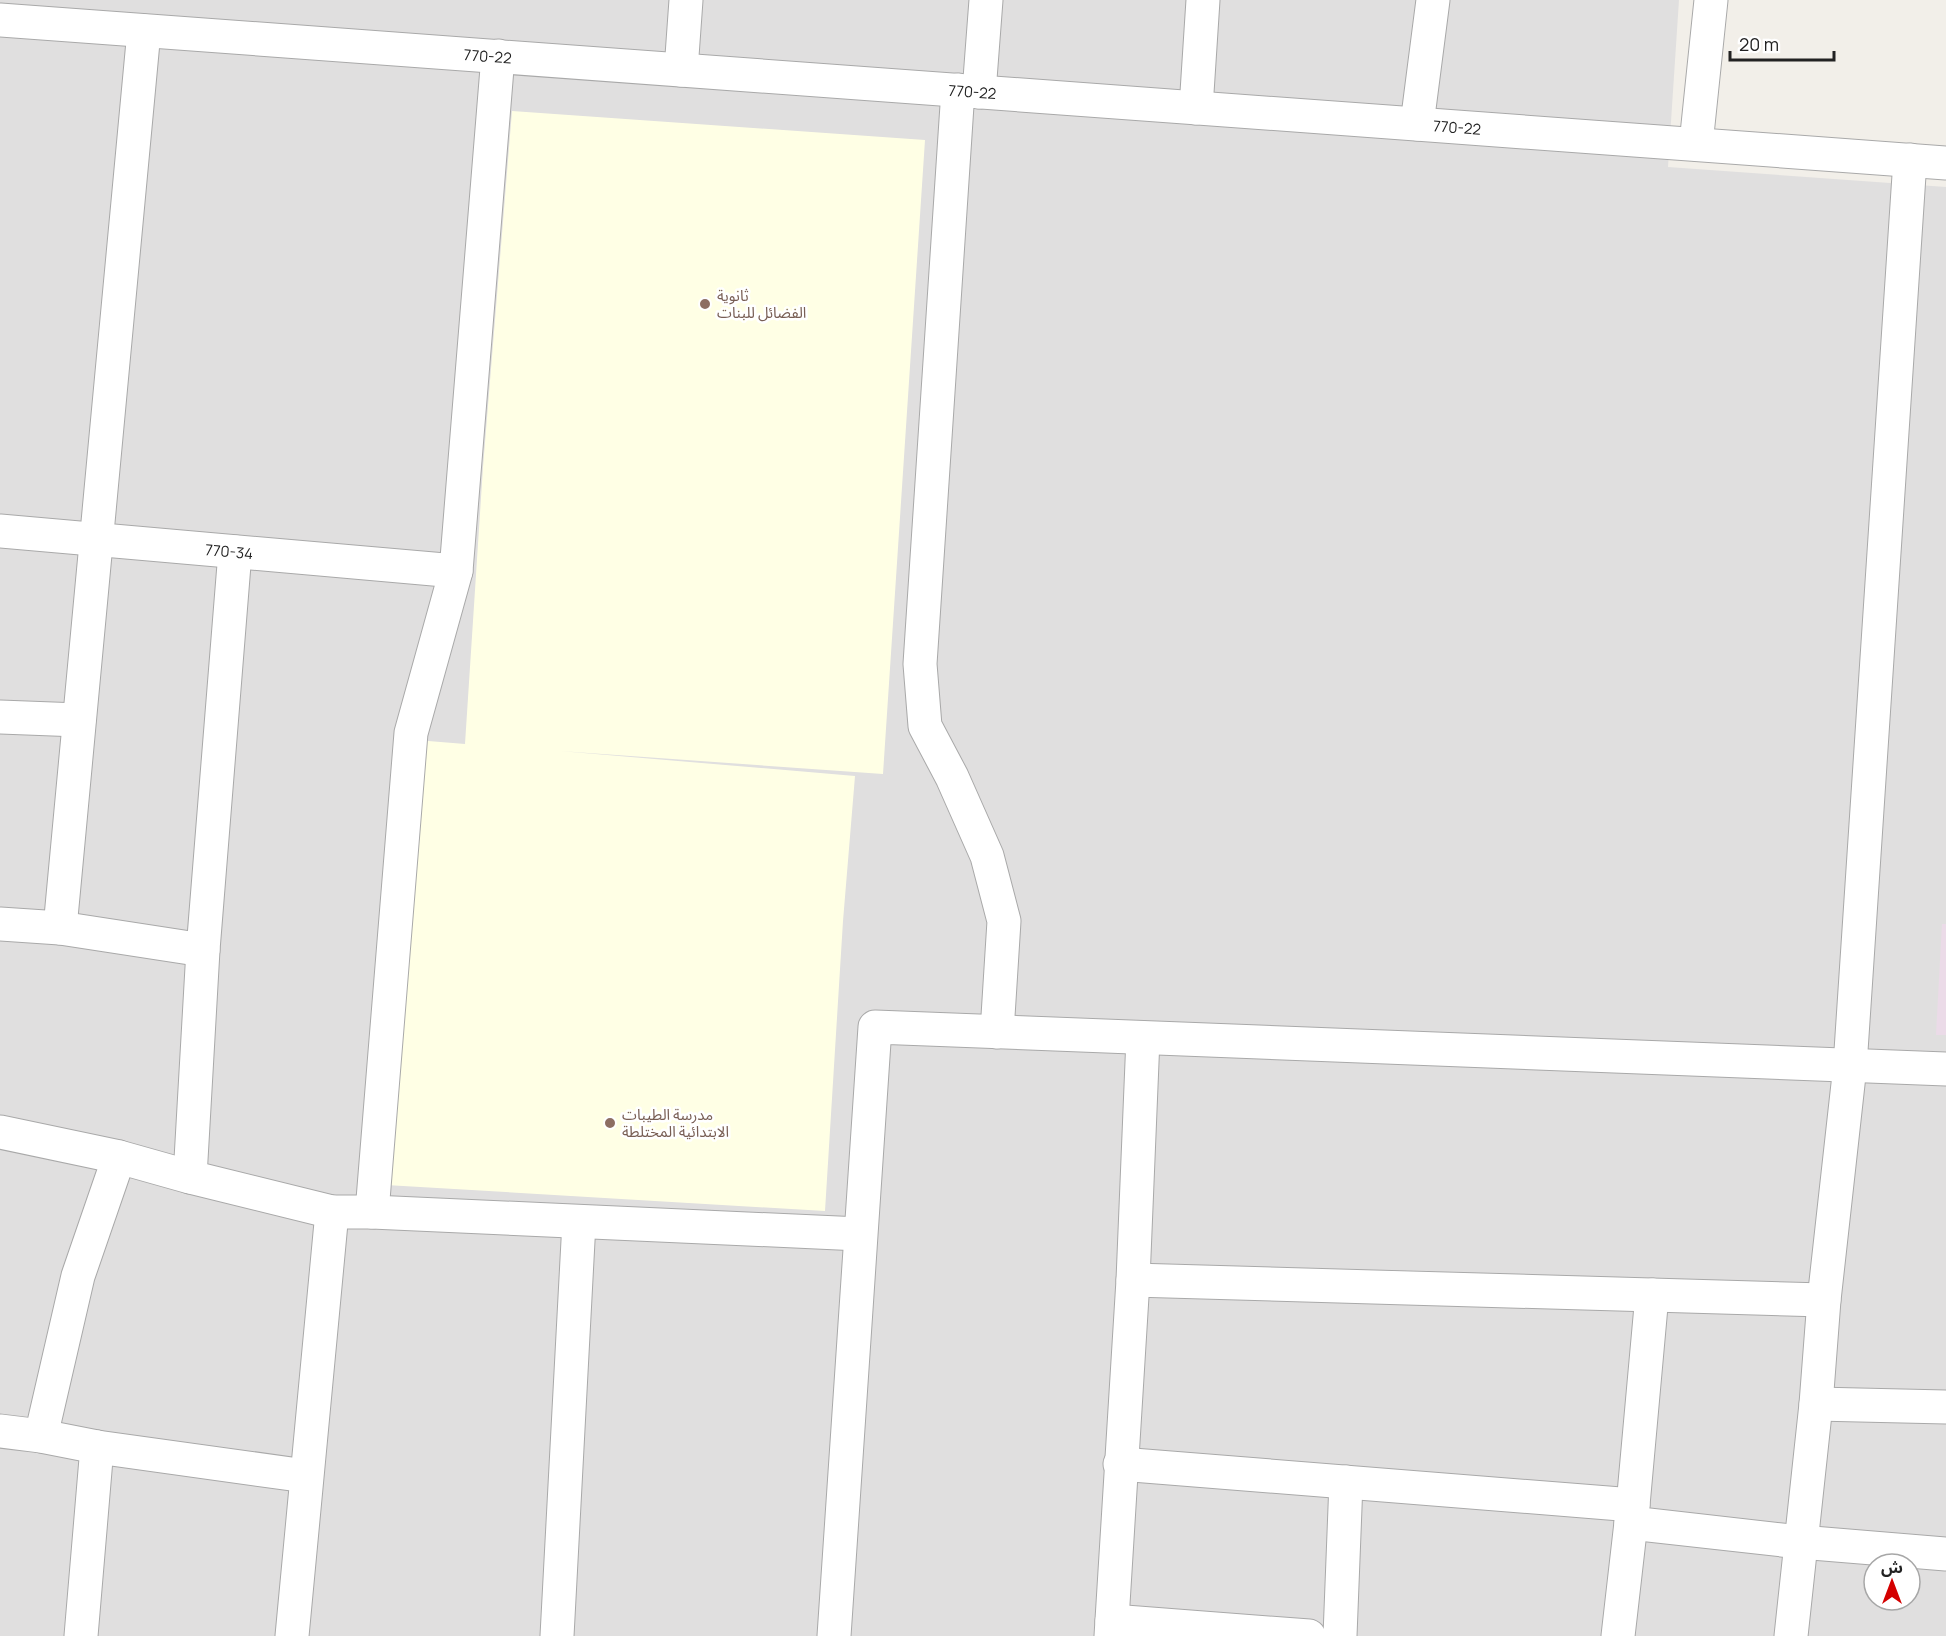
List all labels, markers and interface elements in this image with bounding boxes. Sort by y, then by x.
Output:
scale bar [1730,24,1834,62]
text: 20 m [1739,32,1779,56]
street label: 770-22 [463,44,512,68]
street label: 770-22 [948,79,997,104]
street label: 770-22 [1432,115,1482,139]
place label: ثانوية الفضائل للبنات [717,285,806,323]
marker: ثانوية الفضائل للبنات [698,297,712,311]
street label: 770-34 [204,539,254,564]
place label: مدرسة الطيبات الابتدائية المختلطة [622,1104,729,1142]
marker: مدرسة الطيبات الابتدائية المختلطة [603,1116,617,1130]
north arrow [1862,1552,1922,1612]
text: ش [1881,1556,1903,1578]

